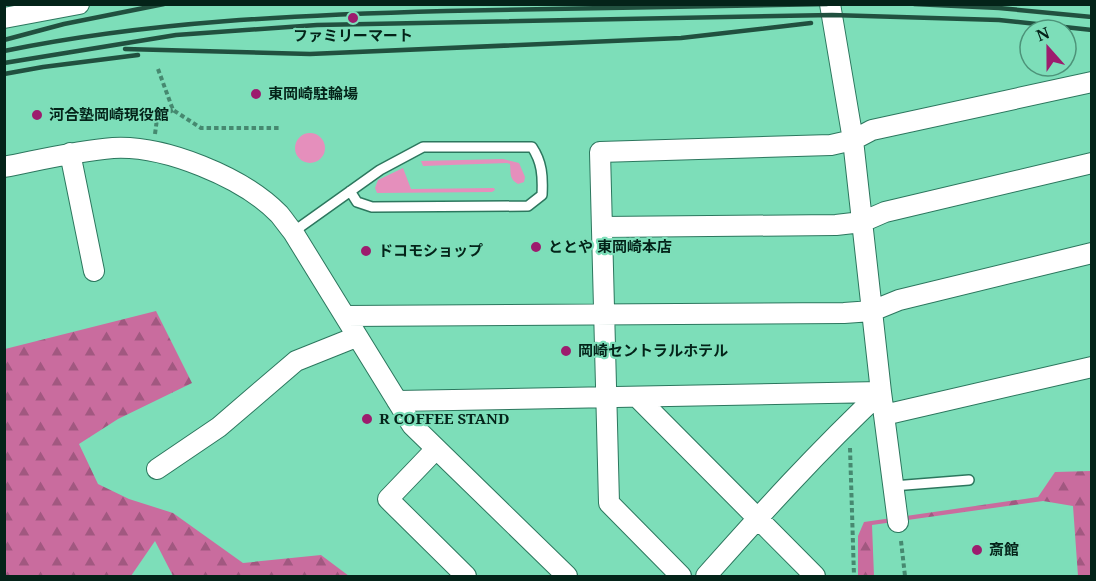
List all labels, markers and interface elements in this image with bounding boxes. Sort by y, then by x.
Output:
marker: ファミリーマート [346,11,360,25]
north arrow [1018,18,1078,78]
text: N [1033,21,1053,47]
place label: ファミリーマート [293,25,413,45]
place label: 東岡崎駐輪場 [268,83,358,103]
marker: 東岡崎駐輪場 [249,87,263,101]
place label: 河合塾岡崎現役館 [49,104,169,124]
marker: 河合塾岡崎現役館 [30,108,44,122]
place label: ととや 東岡崎本店 [548,236,672,256]
place label: ドコモショップ [378,240,483,260]
marker: ととや 東岡崎本店 [529,240,543,254]
marker: ドコモショップ [359,244,373,258]
place label: 岡崎セントラルホテル [578,340,728,360]
marker: 岡崎セントラルホテル [559,344,573,358]
place label: R COFFEE STAND [379,408,509,428]
marker: R COFFEE STAND [360,412,374,426]
place label: 斎館 [989,539,1019,559]
marker: 斎館 [970,543,984,557]

